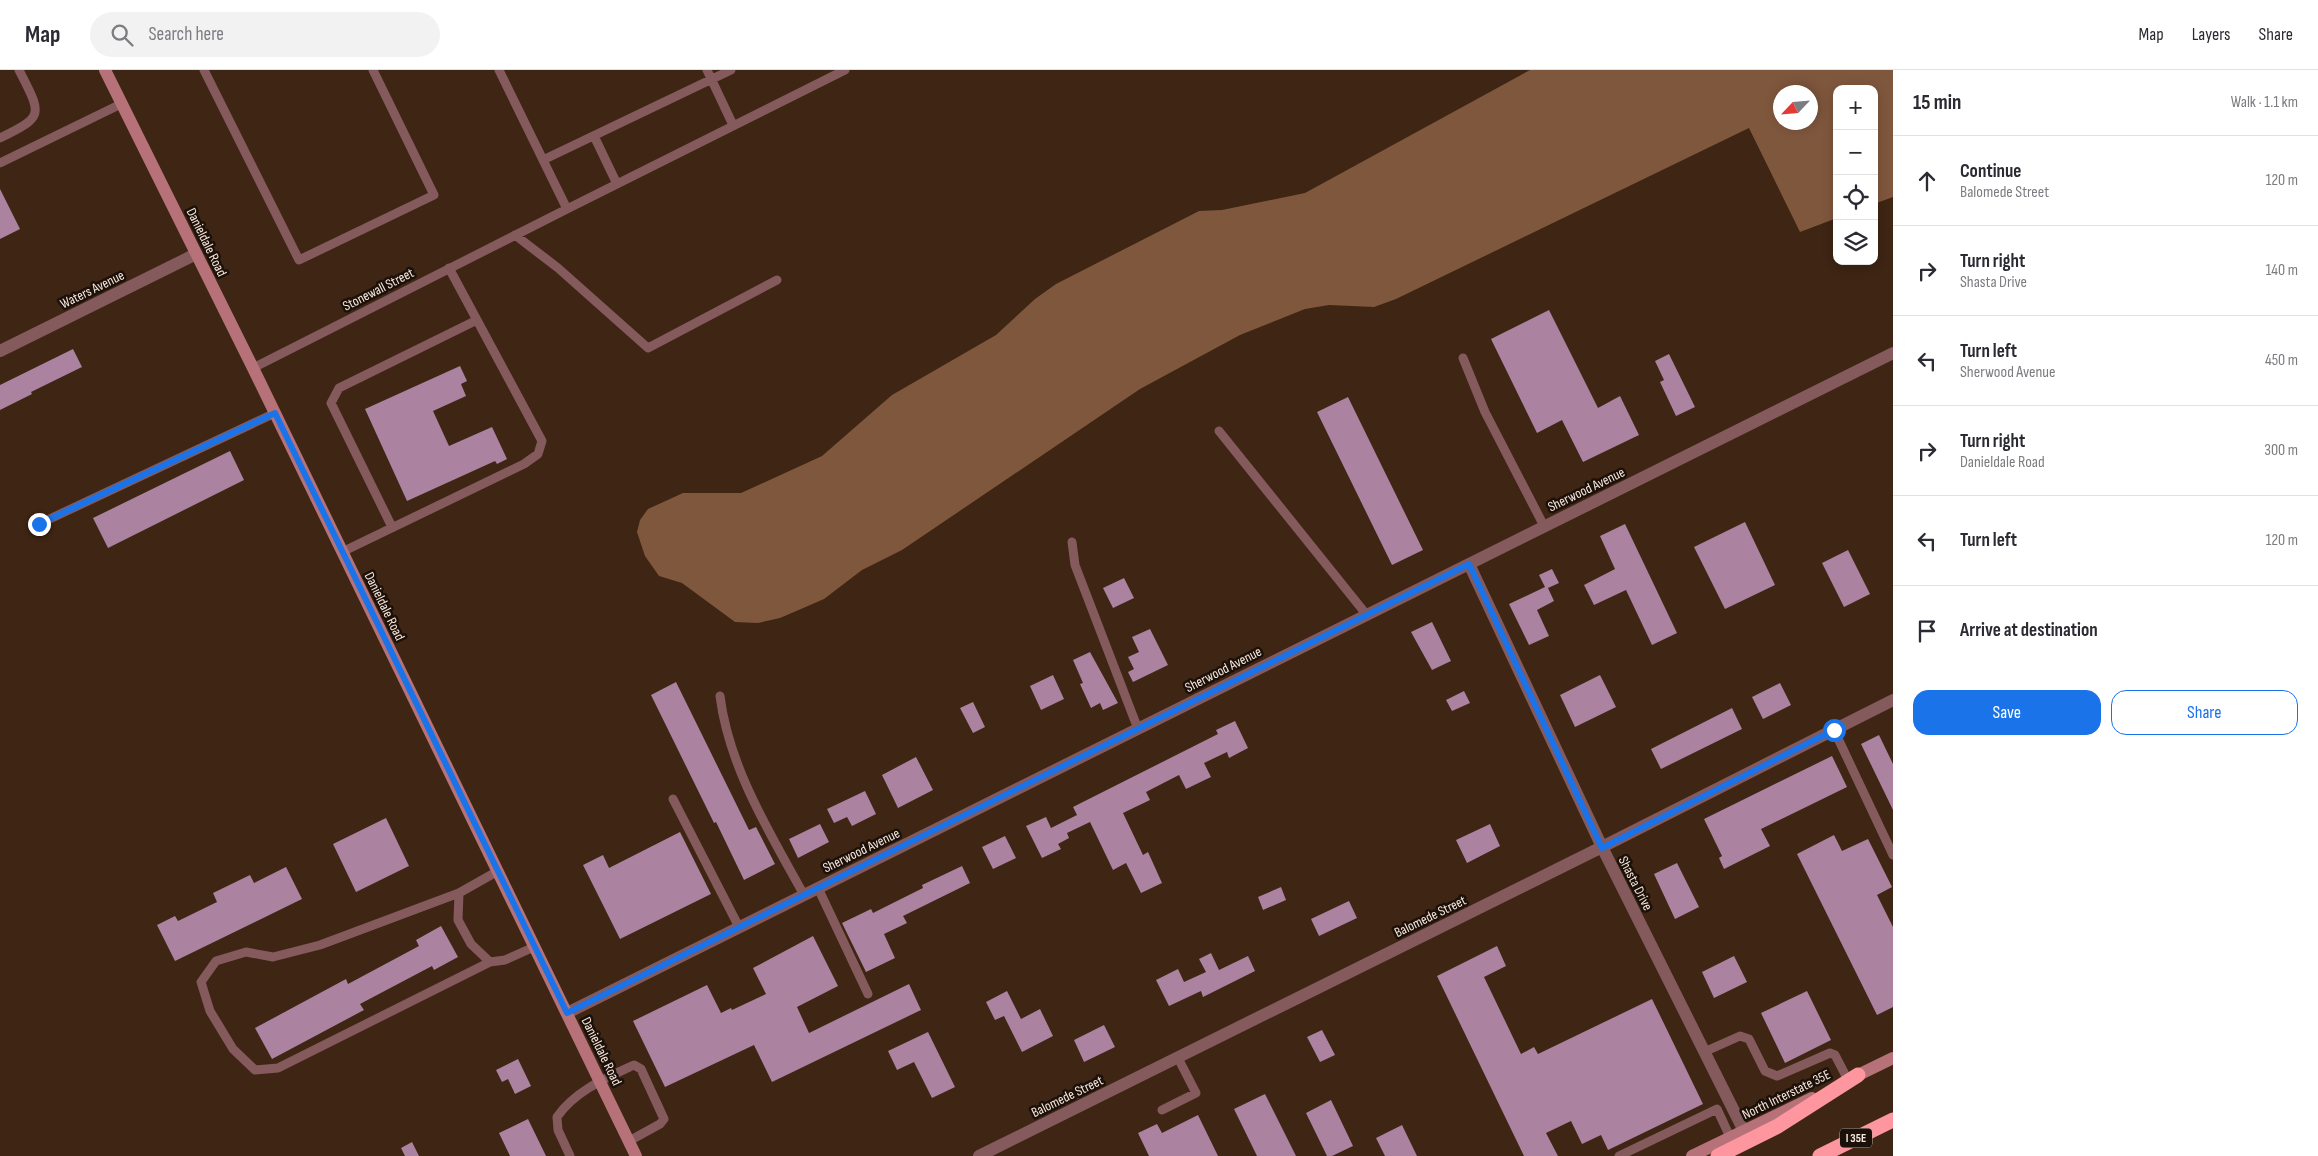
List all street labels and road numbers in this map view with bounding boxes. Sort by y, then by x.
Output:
street label: Danieldale Road [183,205,230,279]
street label: Stonewall Street [340,264,417,315]
street label: Waters Avenue [57,267,127,312]
street label: Sherwood Avenue [1545,463,1627,515]
street label: Danieldale Road [361,569,408,643]
street label: Sherwood Avenue [1182,643,1264,696]
street label: Sherwood Avenue [820,824,902,876]
street label: Shasta Drive [1615,853,1656,913]
street label: Balomede Street [1391,892,1469,941]
street label: Danieldale Road [578,1014,625,1088]
street label: North Interstate 35E [1739,1066,1833,1123]
street label: Balomede Street [1028,1072,1106,1121]
road number: I 35E [1840,1128,1872,1148]

